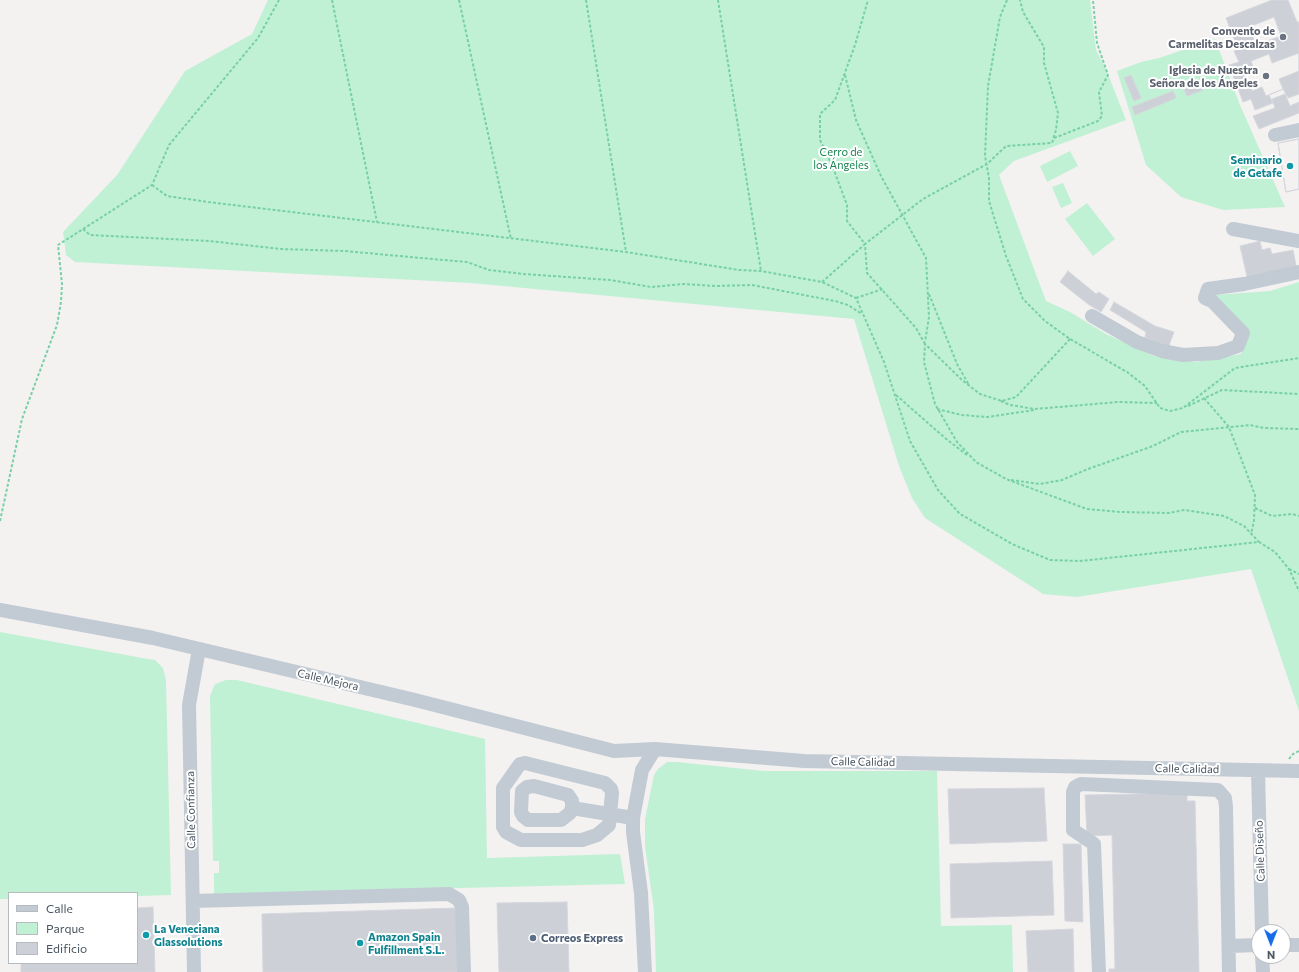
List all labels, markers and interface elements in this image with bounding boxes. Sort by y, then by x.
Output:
place label: Convento de Carmelitas Descalzas [1168,24,1275,50]
marker: Convento de Carmelitas Descalzas [1278,32,1288,42]
place label: Iglesia de Nuestra Señora de los Ángeles [1149,63,1258,89]
marker: Iglesia de Nuestra Señora de los Ángeles [1261,71,1271,81]
park label: Cerro de los Ángeles [813,145,869,171]
place label: Seminario de Getafe [1231,153,1282,179]
marker: Seminario de Getafe [1285,161,1295,171]
street label: Calle Mejora [296,667,360,693]
street label: Calle Calidad [831,755,895,769]
street label: Calle Calidad [1155,762,1219,776]
street label: Calle Confianza [184,771,198,849]
street label: Calle Diseño [1252,820,1268,882]
legend [8,892,138,964]
text: Calle [46,901,73,915]
text: Parque [46,921,84,935]
place label: La Veneciana Glassolutions [154,922,223,948]
north arrow [1251,924,1291,964]
marker: La Veneciana Glassolutions [141,930,151,940]
place label: Amazon Spain Fulfillment S.L. [368,930,444,956]
place label: Correos Express [541,931,623,945]
marker: Correos Express [528,933,538,943]
marker: Amazon Spain Fulfillment S.L. [355,938,365,948]
text: Edificio [46,941,87,955]
text: N [1267,949,1275,962]

